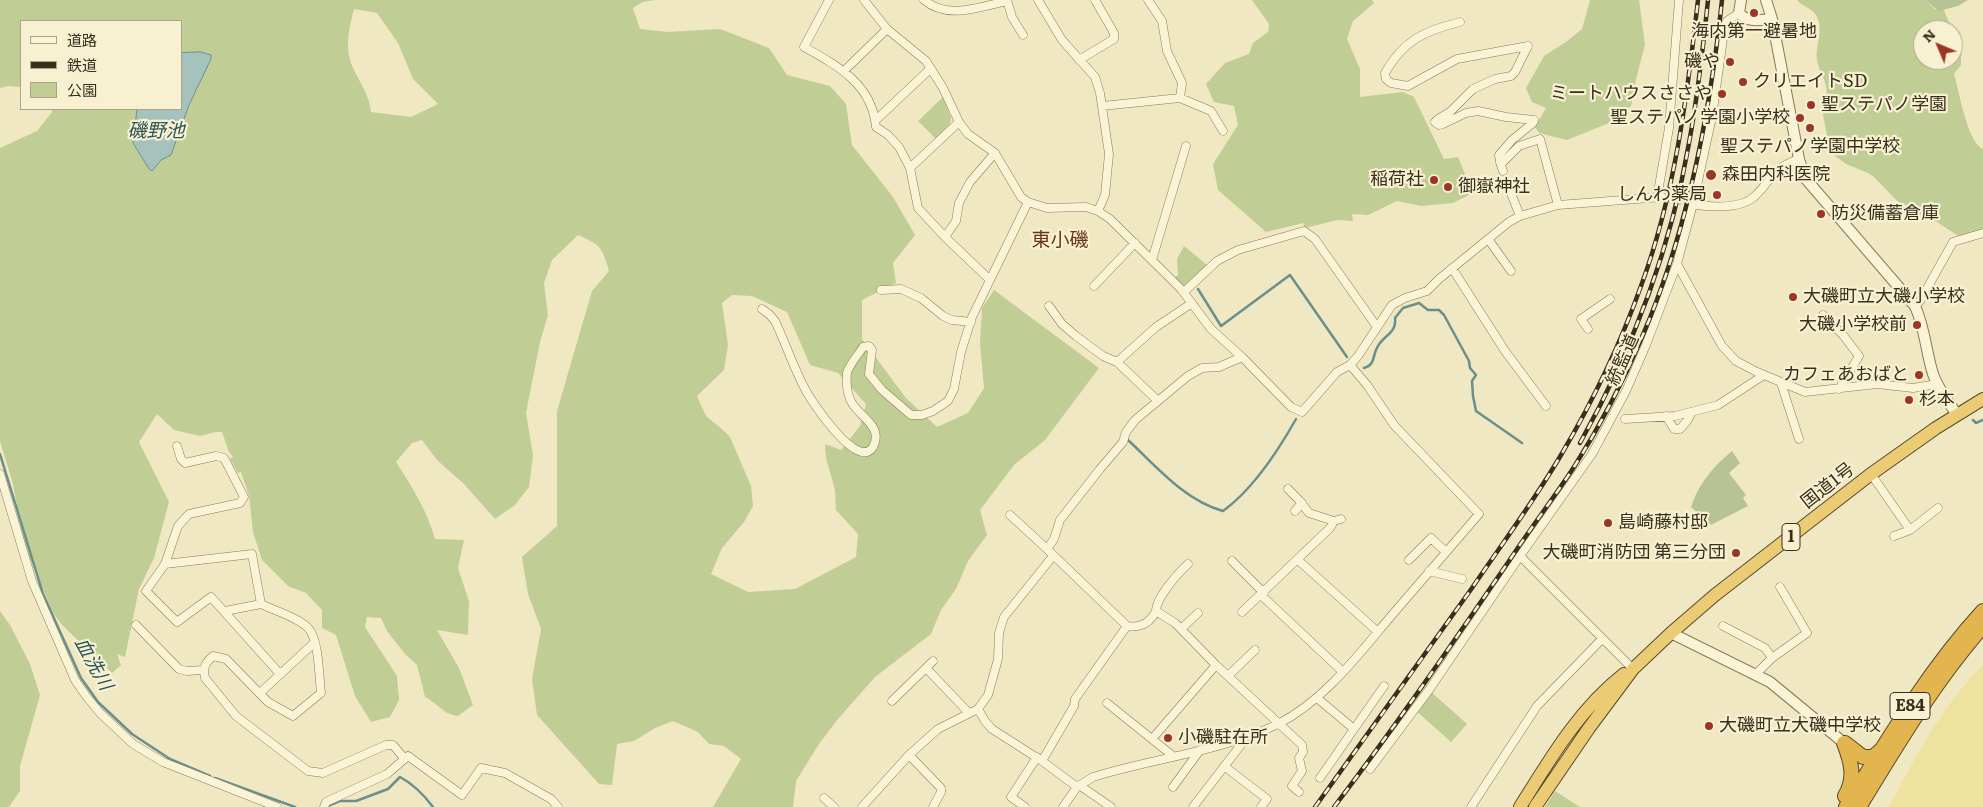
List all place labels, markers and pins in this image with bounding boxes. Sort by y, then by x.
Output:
marker: 海内第一避暑地 [1748,7,1760,19]
place label: 海内第一避暑地 [1691,21,1817,43]
place label: 磯や [1684,51,1720,73]
marker: 磯や [1724,56,1736,68]
place label: クリエイトSD [1753,71,1868,93]
marker: クリエイトSD [1737,76,1749,88]
place label: ミートハウスささや [1550,83,1712,105]
marker: ミートハウスささや [1716,88,1728,100]
place label: 聖ステパノ学園 [1821,94,1947,116]
marker: 聖ステパノ学園 [1805,99,1817,111]
place label: 聖ステパノ学園小学校 [1610,107,1790,129]
marker: 聖ステパノ学園小学校 [1794,112,1806,124]
marker: 聖ステパノ学園中学校 [1804,122,1816,134]
place label: 聖ステパノ学園中学校 [1720,136,1900,158]
place label: 森田内科医院 [1722,164,1830,186]
marker: 森田内科医院 [1704,168,1718,182]
place label: 稲荷社 [1370,169,1424,191]
marker: 稲荷社 [1428,174,1440,186]
place label: 御嶽神社 [1458,176,1530,198]
marker: 御嶽神社 [1442,181,1454,193]
place label: しんわ薬局 [1617,184,1707,206]
marker: しんわ薬局 [1711,189,1723,201]
place label: 防災備蓄倉庫 [1831,203,1939,225]
marker: 防災備蓄倉庫 [1815,208,1827,220]
place label: 大磯町立大磯小学校 [1803,286,1965,308]
marker: 大磯町立大磯小学校 [1787,291,1799,303]
place label: 大磯小学校前 [1799,314,1907,336]
marker: 大磯小学校前 [1911,319,1923,331]
place label: カフェあおばと [1783,364,1909,386]
marker: カフェあおばと [1913,369,1925,381]
place label: 杉本 [1919,389,1955,411]
marker: 杉本 [1903,394,1915,406]
place label: 島崎藤村邸 [1618,512,1708,534]
marker: 島崎藤村邸 [1602,517,1614,529]
place label: 大磯町消防団 第三分団 [1542,542,1726,564]
marker: 大磯町消防団 第三分団 [1730,547,1742,559]
place label: 大磯町立大磯中学校 [1719,715,1881,737]
marker: 大磯町立大磯中学校 [1703,720,1715,732]
place label: 小磯駐在所 [1178,727,1268,749]
marker: 小磯駐在所 [1162,732,1174,744]

